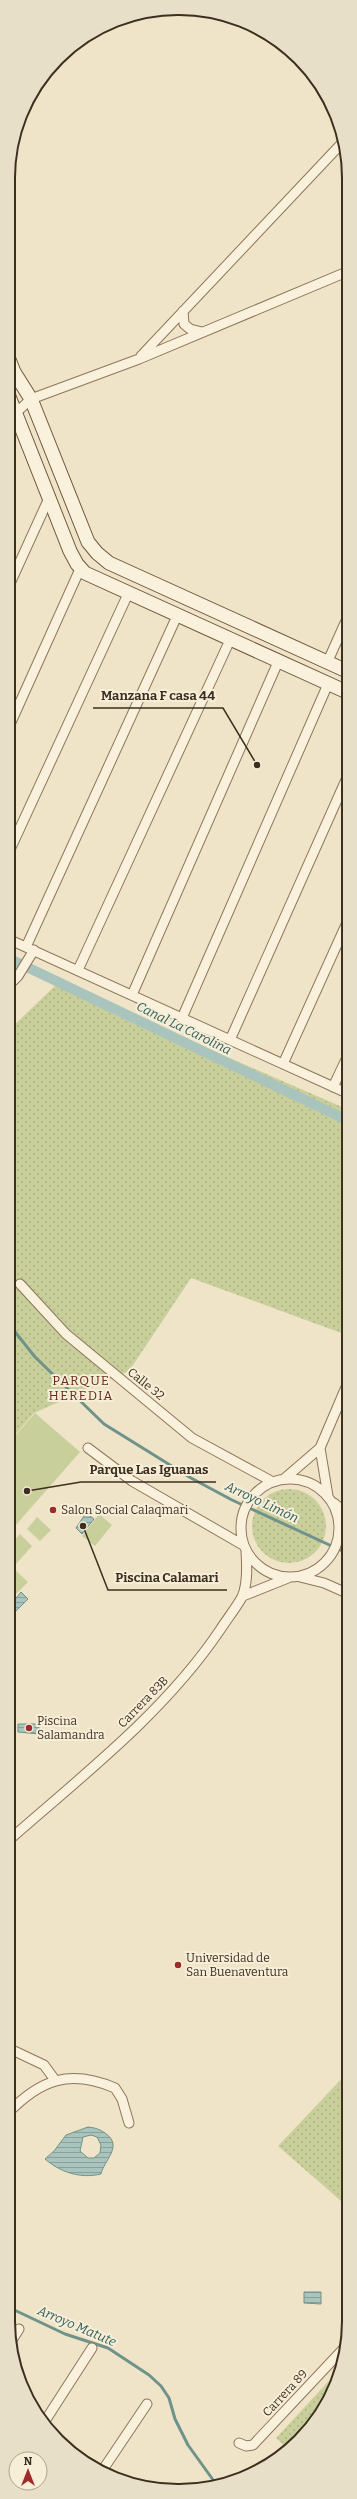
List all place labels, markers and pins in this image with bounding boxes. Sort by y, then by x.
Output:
callout: Manzana F casa 44 [93,683,223,708]
callout: Parque Las Iguanas [81,1457,216,1482]
place label: Salon Social Calaqmari [61,1503,189,1517]
marker: Salon Social Calaqmari [48,1505,58,1515]
callout: Piscina Calamari [108,1565,227,1590]
place label: Piscina Salamandra [37,1714,105,1742]
marker: Piscina Salamandra [24,1723,34,1733]
place label: Universidad de San Buenaventura [186,1951,289,1979]
marker: Universidad de San Buenaventura [173,1960,183,1970]

